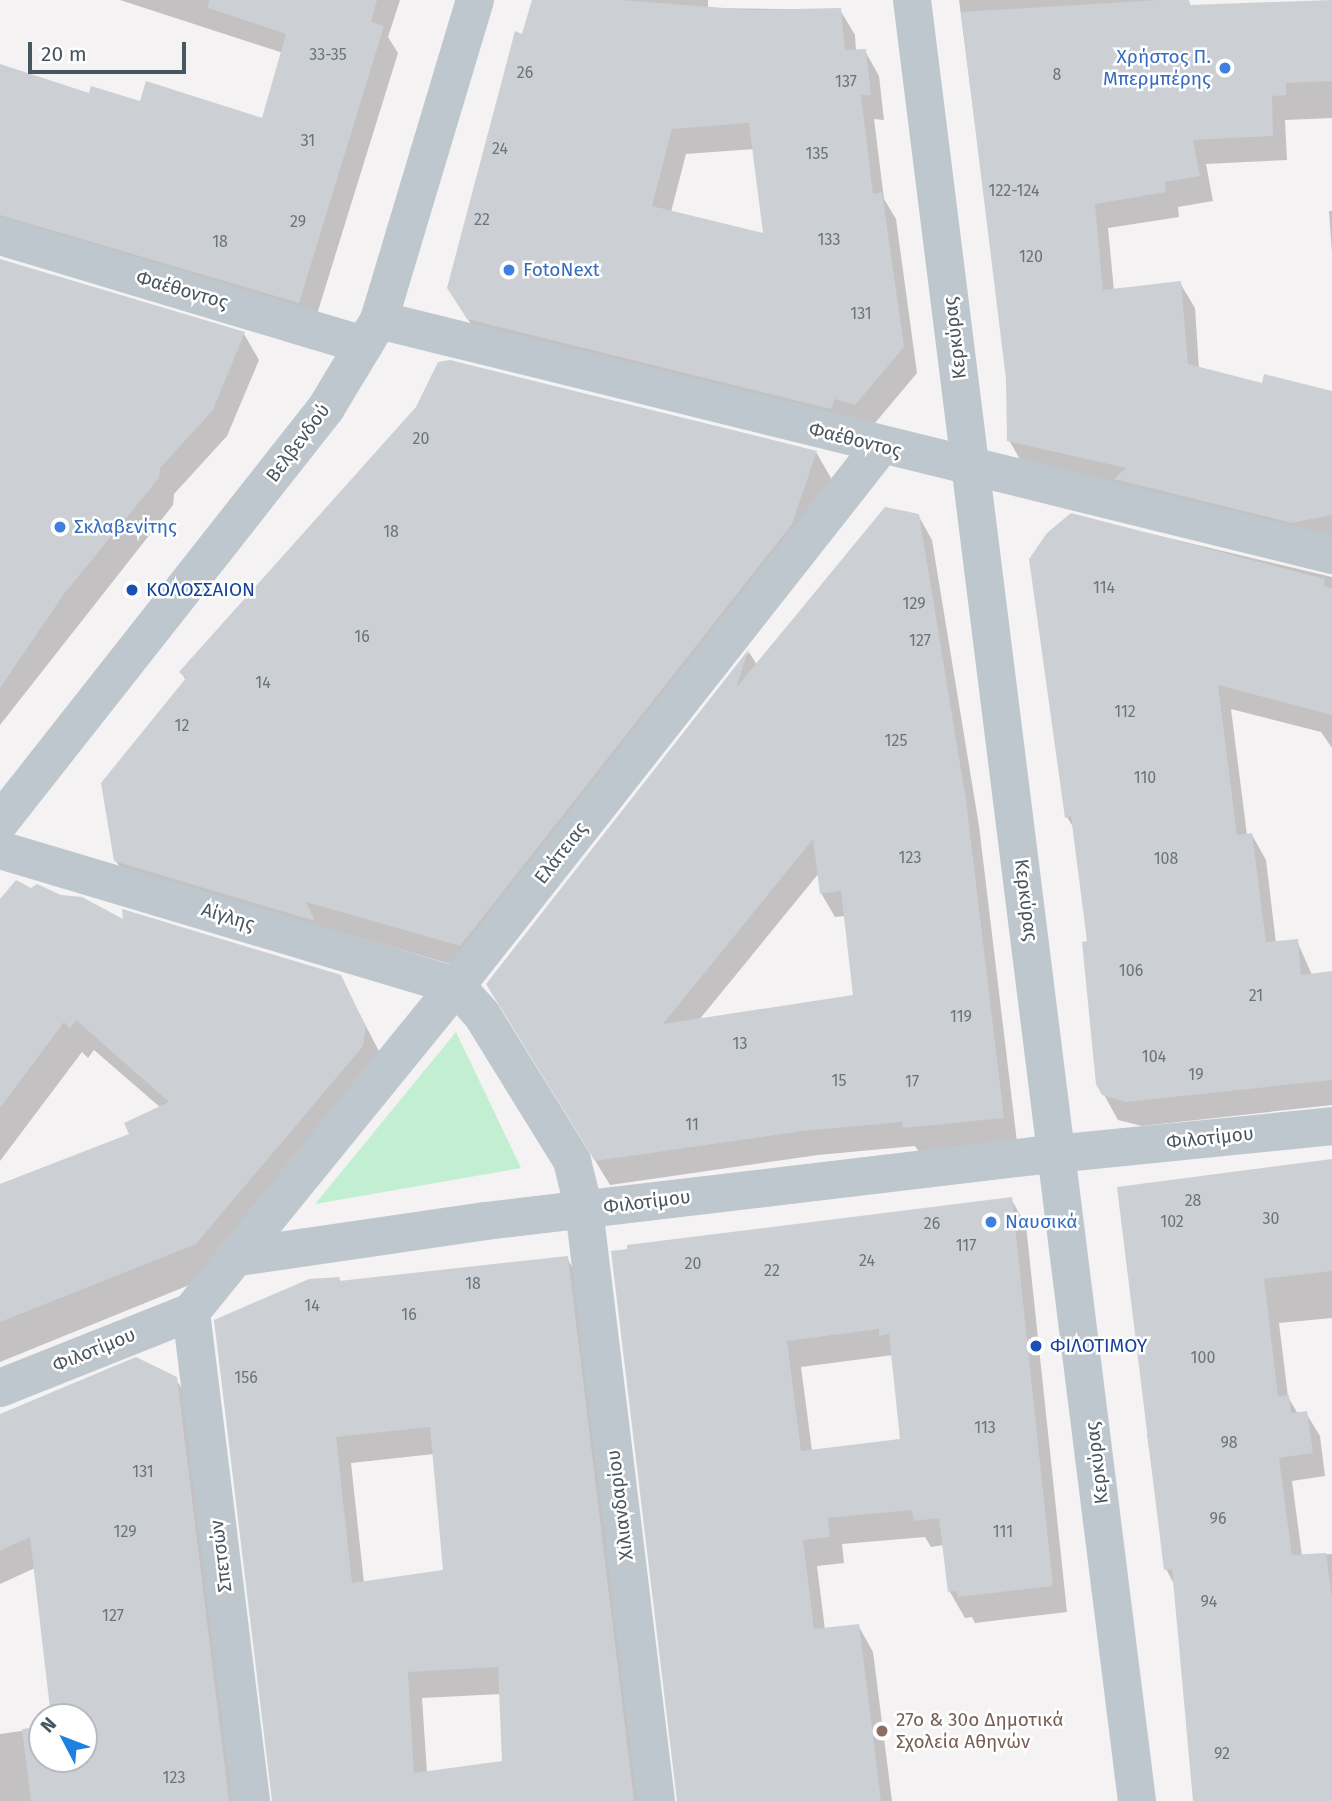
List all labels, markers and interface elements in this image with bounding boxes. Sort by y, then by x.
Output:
scale bar [32,28,189,72]
text: 20 m [41,41,87,67]
house number: 33-35 [309,45,347,65]
place label: Χρήστος Π. Μπερμπέρης [1103,46,1211,90]
marker: Χρήστος Π. Μπερμπέρης [1217,60,1233,76]
house number: 26 [517,63,533,83]
house number: 8 [1053,65,1061,85]
house number: 137 [835,72,857,92]
house number: 31 [301,131,315,151]
house number: 24 [492,139,508,159]
house number: 135 [806,144,828,164]
house number: 122-124 [988,181,1040,201]
house number: 22 [474,210,490,230]
house number: 29 [290,212,306,232]
house number: 133 [818,230,840,250]
house number: 18 [212,232,228,252]
house number: 120 [1019,247,1043,267]
place label: FotoNext [523,259,600,281]
marker: FotoNext [501,262,517,278]
street label: Φαέθοντος [133,266,231,314]
street label: Κερκύρας [939,296,971,380]
house number: 131 [850,304,872,324]
street label: Βελβενδού [261,399,335,487]
street label: Φαέθοντος [806,418,904,462]
house number: 20 [413,429,429,449]
place label: Σκλαβενίτης [74,516,177,538]
marker: Σκλαβενίτης [52,519,68,535]
house number: 18 [383,522,399,542]
house number: 114 [1093,578,1115,598]
place label: ΚΟΛΟΣΣΑΙΟΝ [146,579,255,601]
marker: ΚΟΛΟΣΣΑΙΟΝ [124,582,140,598]
house number: 129 [902,594,926,614]
house number: 16 [354,627,370,647]
house number: 127 [909,631,931,651]
house number: 14 [255,673,271,693]
house number: 112 [1114,702,1136,722]
house number: 12 [175,716,189,736]
house number: 125 [885,731,907,751]
house number: 110 [1134,768,1156,788]
street label: Ελάτειας [530,818,592,888]
house number: 123 [899,848,921,868]
house number: 108 [1154,849,1178,869]
street label: Κερκύρας [1010,858,1042,942]
street label: Αίγλης [199,898,257,936]
house number: 106 [1119,961,1143,981]
house number: 21 [1249,986,1263,1006]
house number: 119 [950,1007,972,1027]
house number: 13 [733,1034,747,1054]
house number: 104 [1142,1047,1166,1067]
house number: 19 [1188,1065,1204,1085]
house number: 15 [832,1071,846,1091]
house number: 17 [905,1072,919,1092]
house number: 11 [685,1115,699,1135]
street label: Φιλοτίμου [1165,1122,1255,1154]
street label: Φιλοτίμου [602,1185,692,1219]
house number: 28 [1185,1191,1201,1211]
house number: 30 [1263,1209,1279,1229]
place label: Ναυσικά [1005,1211,1078,1233]
house number: 102 [1160,1212,1184,1232]
house number: 26 [924,1214,940,1234]
marker: Ναυσικά [983,1214,999,1230]
house number: 117 [956,1236,976,1256]
house number: 24 [859,1251,875,1271]
house number: 20 [685,1254,701,1274]
house number: 22 [764,1261,780,1281]
house number: 18 [465,1274,481,1294]
house number: 14 [304,1296,320,1316]
house number: 16 [401,1305,417,1325]
street label: Φιλοτίμου [49,1323,139,1377]
place label: ΦΙΛΟΤΙΜΟΥ [1050,1335,1147,1357]
marker: ΦΙΛΟΤΙΜΟΥ [1028,1338,1044,1354]
house number: 100 [1191,1348,1215,1368]
house number: 156 [234,1368,258,1388]
house number: 113 [974,1418,996,1438]
street label: Κερκύρας [1081,1421,1113,1505]
house number: 98 [1220,1433,1238,1453]
street label: Χιλιανδαρίου [602,1449,638,1561]
house number: 131 [132,1462,154,1482]
house number: 96 [1210,1509,1226,1529]
street label: Σπετσών [205,1519,237,1593]
house number: 129 [113,1522,137,1542]
house number: 111 [993,1522,1013,1542]
house number: 94 [1201,1592,1217,1612]
house number: 127 [102,1606,124,1626]
north arrow [28,1703,98,1773]
place label: 27ο & 30ο Δημοτικά Σχολεία Αθηνών [896,1709,1063,1753]
text: N [36,1713,61,1737]
marker: 27ο & 30ο Δημοτικά Σχολεία Αθηνών [874,1723,890,1739]
house number: 92 [1214,1744,1230,1764]
house number: 123 [163,1768,185,1788]

